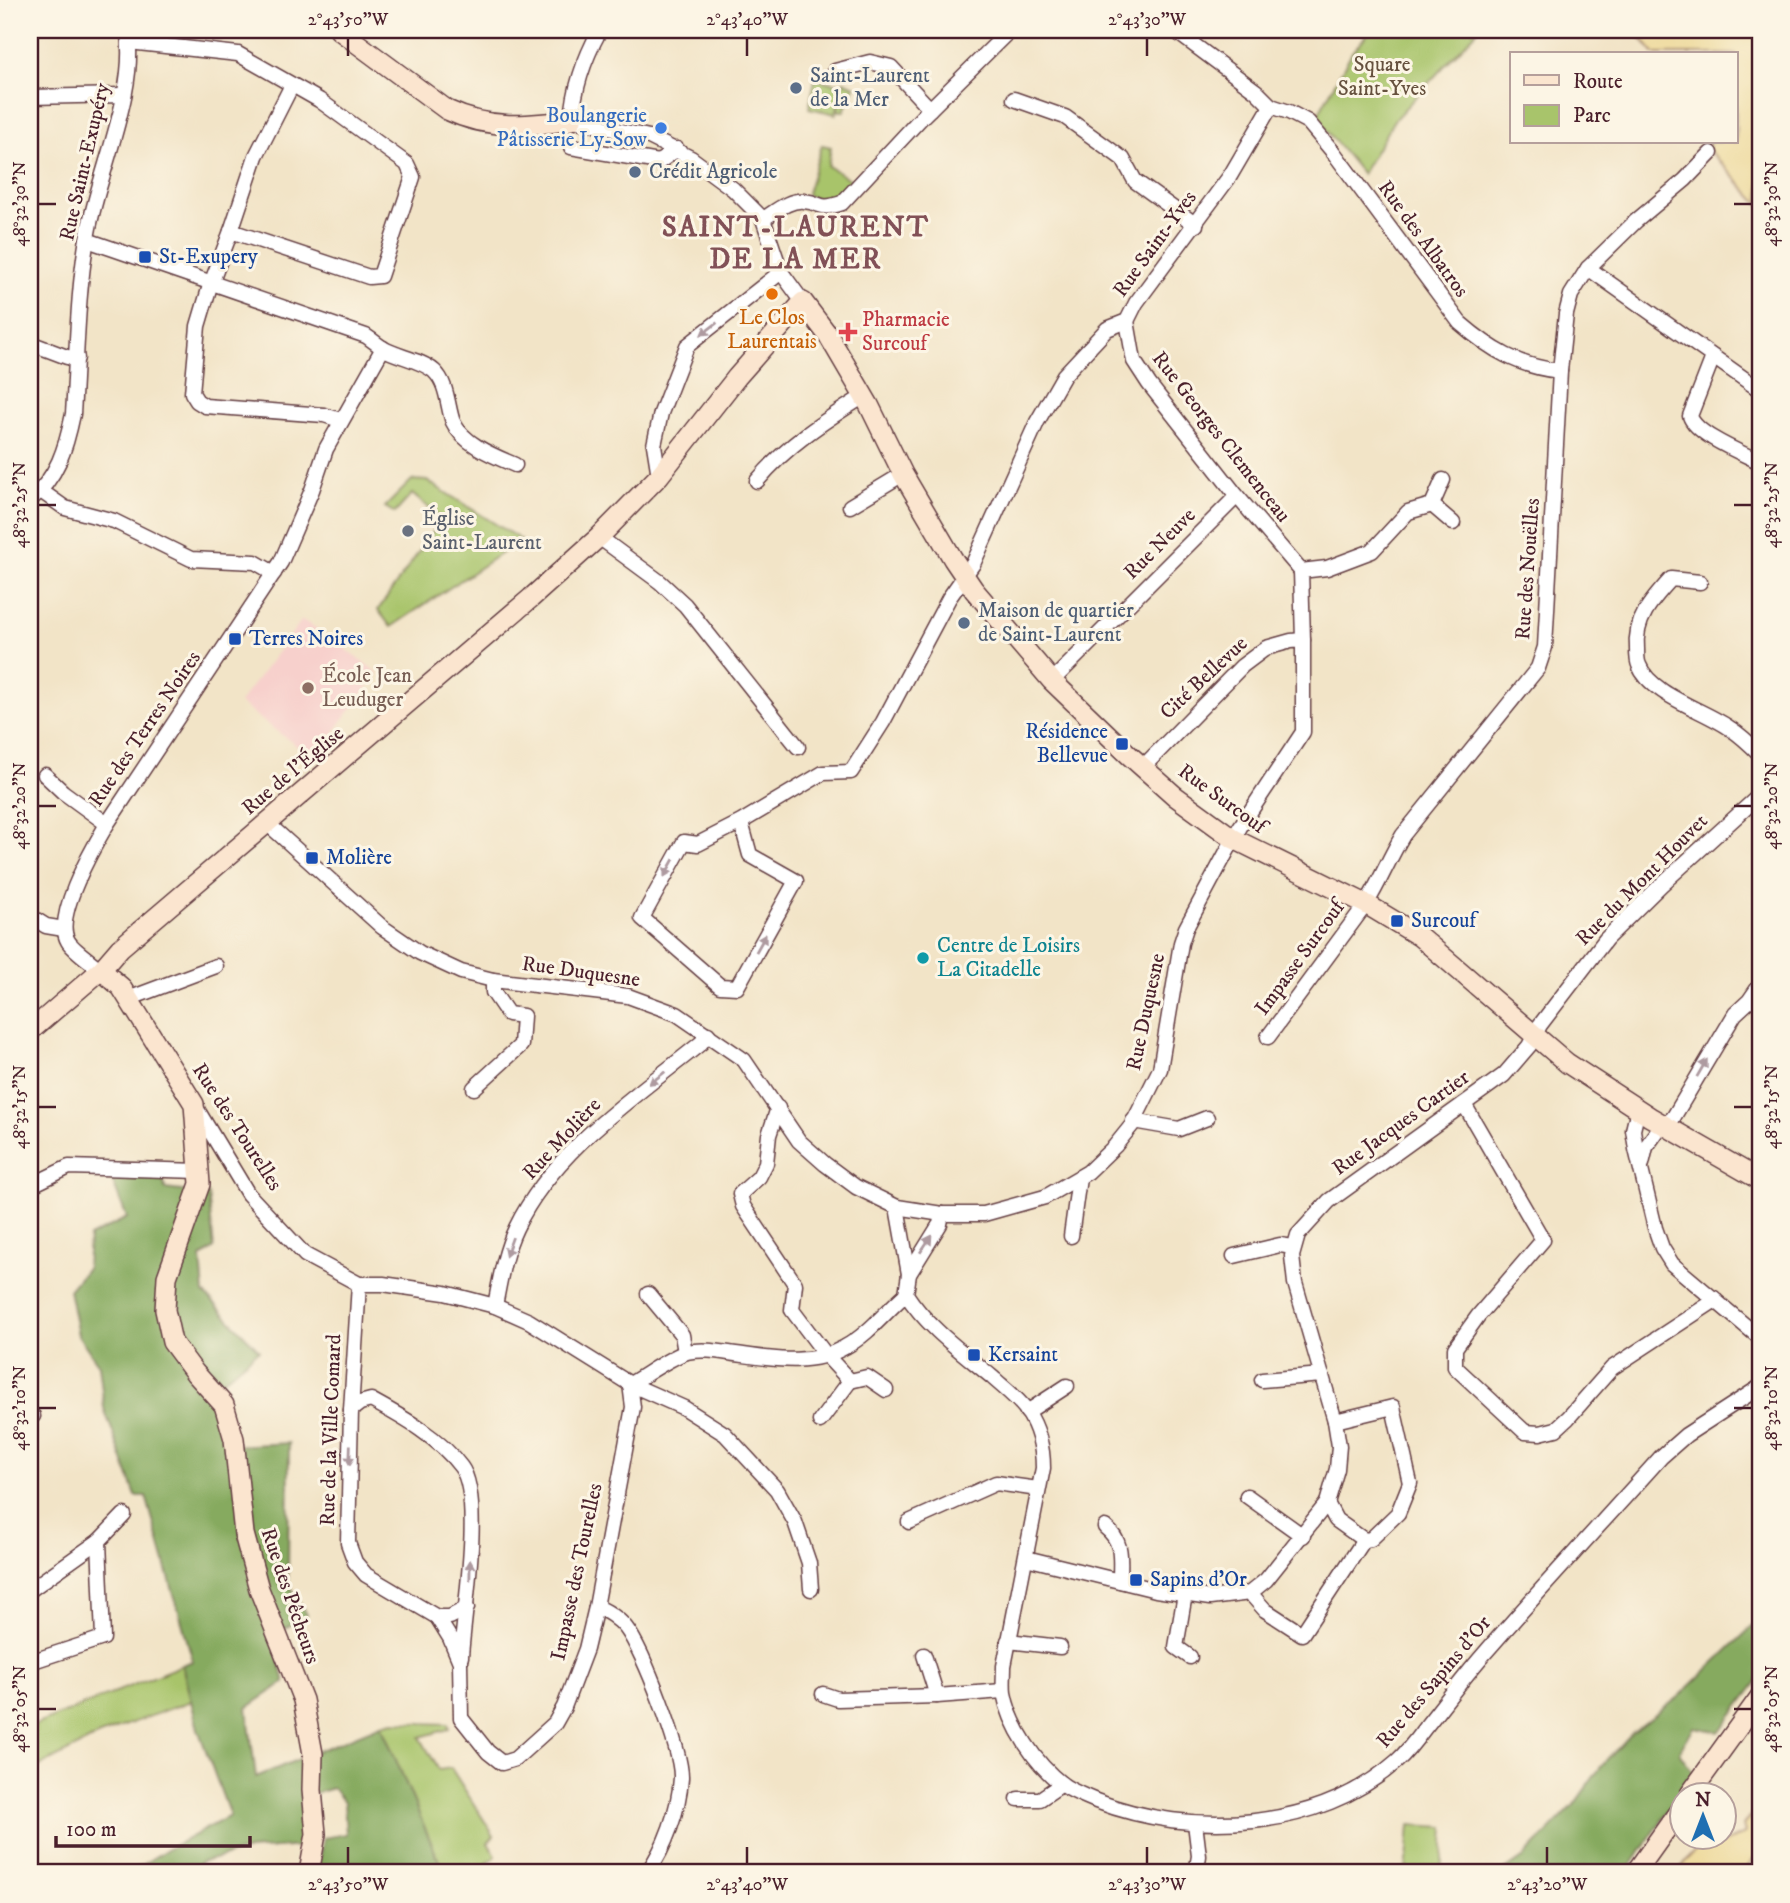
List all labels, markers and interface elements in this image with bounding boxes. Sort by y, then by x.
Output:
text: 2°43'50"W [308,9,389,31]
text: 2°43'40"W [706,9,788,31]
text: 2°43'30"W [1108,9,1187,31]
park label: Square Saint-Yves [1338,52,1426,102]
legend [1510,52,1738,144]
place label: Saint-Laurent de la Mer [810,63,930,113]
text: Route [1573,69,1623,95]
street label: Rue Saint-Exupéry [54,80,116,243]
marker: Saint-Laurent de la Mer [788,80,804,96]
place label: Boulangerie Pâtisserie Ly-Sow [497,103,648,153]
text: Parc [1573,103,1611,129]
marker: Boulangerie Pâtisserie Ly-Sow [653,120,669,136]
place label: Crédit Agricole [649,159,778,185]
text: 48°32'30"N [9,161,31,247]
text: 48°32'30"N [1761,161,1783,247]
marker: Crédit Agricole [627,164,643,180]
street label: Rue des Albatros [1372,175,1474,303]
street label: Rue Saint-Yves [1108,186,1202,302]
district label: SAINT-LAURENT DE LA MER [662,210,930,277]
place label: St-Exupery [159,244,259,270]
marker: St-Exupery [137,249,153,265]
marker: Le Clos Laurentais [764,286,780,302]
place label: Le Clos Laurentais [727,305,817,355]
place label: Pharmacie Surcouf [862,307,950,357]
one-way arrow [700,322,718,337]
marker: Pharmacie Surcouf [840,324,856,340]
street label: Rue Georges Clemenceau [1146,346,1296,528]
text: 48°32'25"N [9,461,31,548]
text: 48°32'25"N [1761,461,1783,548]
street label: Rue des Nouëlles [1510,497,1546,641]
street label: Rue Neuve [1119,502,1202,585]
place label: Église Saint-Laurent [422,505,542,556]
marker: Église Saint-Laurent [400,523,416,539]
place label: Maison de quartier de Saint-Laurent [978,598,1134,648]
marker: Maison de quartier de Saint-Laurent [956,615,972,631]
place label: Terres Noires [249,626,363,652]
marker: Terres Noires [227,631,243,647]
street label: Cité Bellevue [1155,631,1253,725]
street label: Rue des Terres Noires [83,646,207,812]
place label: École Jean Leuduger [322,662,412,713]
marker: École Jean Leuduger [300,680,316,696]
place label: Résidence Bellevue [1025,719,1108,769]
street label: Rue de l'Église [236,720,350,821]
marker: Résidence Bellevue [1114,736,1130,752]
street label: Rue Surcouf [1173,758,1274,842]
text: 48°32'20"N [9,762,31,850]
text: 48°32'20"N [1761,762,1783,850]
street label: Rue du Mont Houvet [1571,808,1714,951]
place label: Molière [326,845,392,871]
marker: Molière [304,850,320,866]
one-way arrow [663,858,675,878]
street label: Impasse Surcouf [1249,893,1352,1021]
place label: Surcouf [1411,908,1479,934]
marker: Surcouf [1389,913,1405,929]
one-way arrow [755,933,767,953]
place label: Centre de Loisirs La Citadelle [937,933,1080,983]
marker: Centre de Loisirs La Citadelle [915,950,931,966]
street label: Rue Duquesne [520,951,642,993]
street label: Rue Duquesne [1121,951,1171,1073]
street label: Rue des Tourelles [186,1058,288,1196]
one-way arrow [1696,1058,1708,1078]
street label: Rue Jacques Cartier [1327,1064,1475,1182]
text: 48°32'15"N [9,1065,31,1149]
text: 48°32'15"N [1761,1065,1783,1149]
one-way arrow [648,1070,665,1085]
street label: Rue Molière [517,1092,607,1186]
one-way arrow [919,1235,933,1253]
one-way arrow [503,1236,514,1257]
street label: Rue de la Ville Comard [315,1333,347,1526]
place label: Kersaint [988,1342,1058,1368]
marker: Kersaint [966,1347,982,1363]
text: 48°32'10"N [9,1365,31,1451]
text: 48°32'10"N [1761,1365,1783,1451]
one-way arrow [345,1444,356,1466]
street label: Impasse des Tourelles [546,1481,608,1663]
street label: Rue des Pêcheurs [255,1525,325,1667]
one-way arrow [464,1559,475,1581]
place label: Sapins d'Or [1150,1567,1247,1593]
marker: Sapins d'Or [1128,1572,1144,1588]
street label: Rue des Sapins d'Or [1371,1610,1497,1754]
text: 48°32'05"N [9,1665,31,1753]
text: 48°32'05"N [1761,1665,1783,1753]
north arrow [1668,1780,1738,1850]
text: N [1695,1789,1711,1812]
scale bar [56,1805,250,1849]
text: 100 m [66,1817,117,1843]
text: 2°43'50"W [308,1874,389,1896]
text: 2°43'40"W [706,1874,788,1896]
text: 2°43'30"W [1108,1874,1187,1896]
text: 2°43'20"W [1507,1874,1588,1896]

